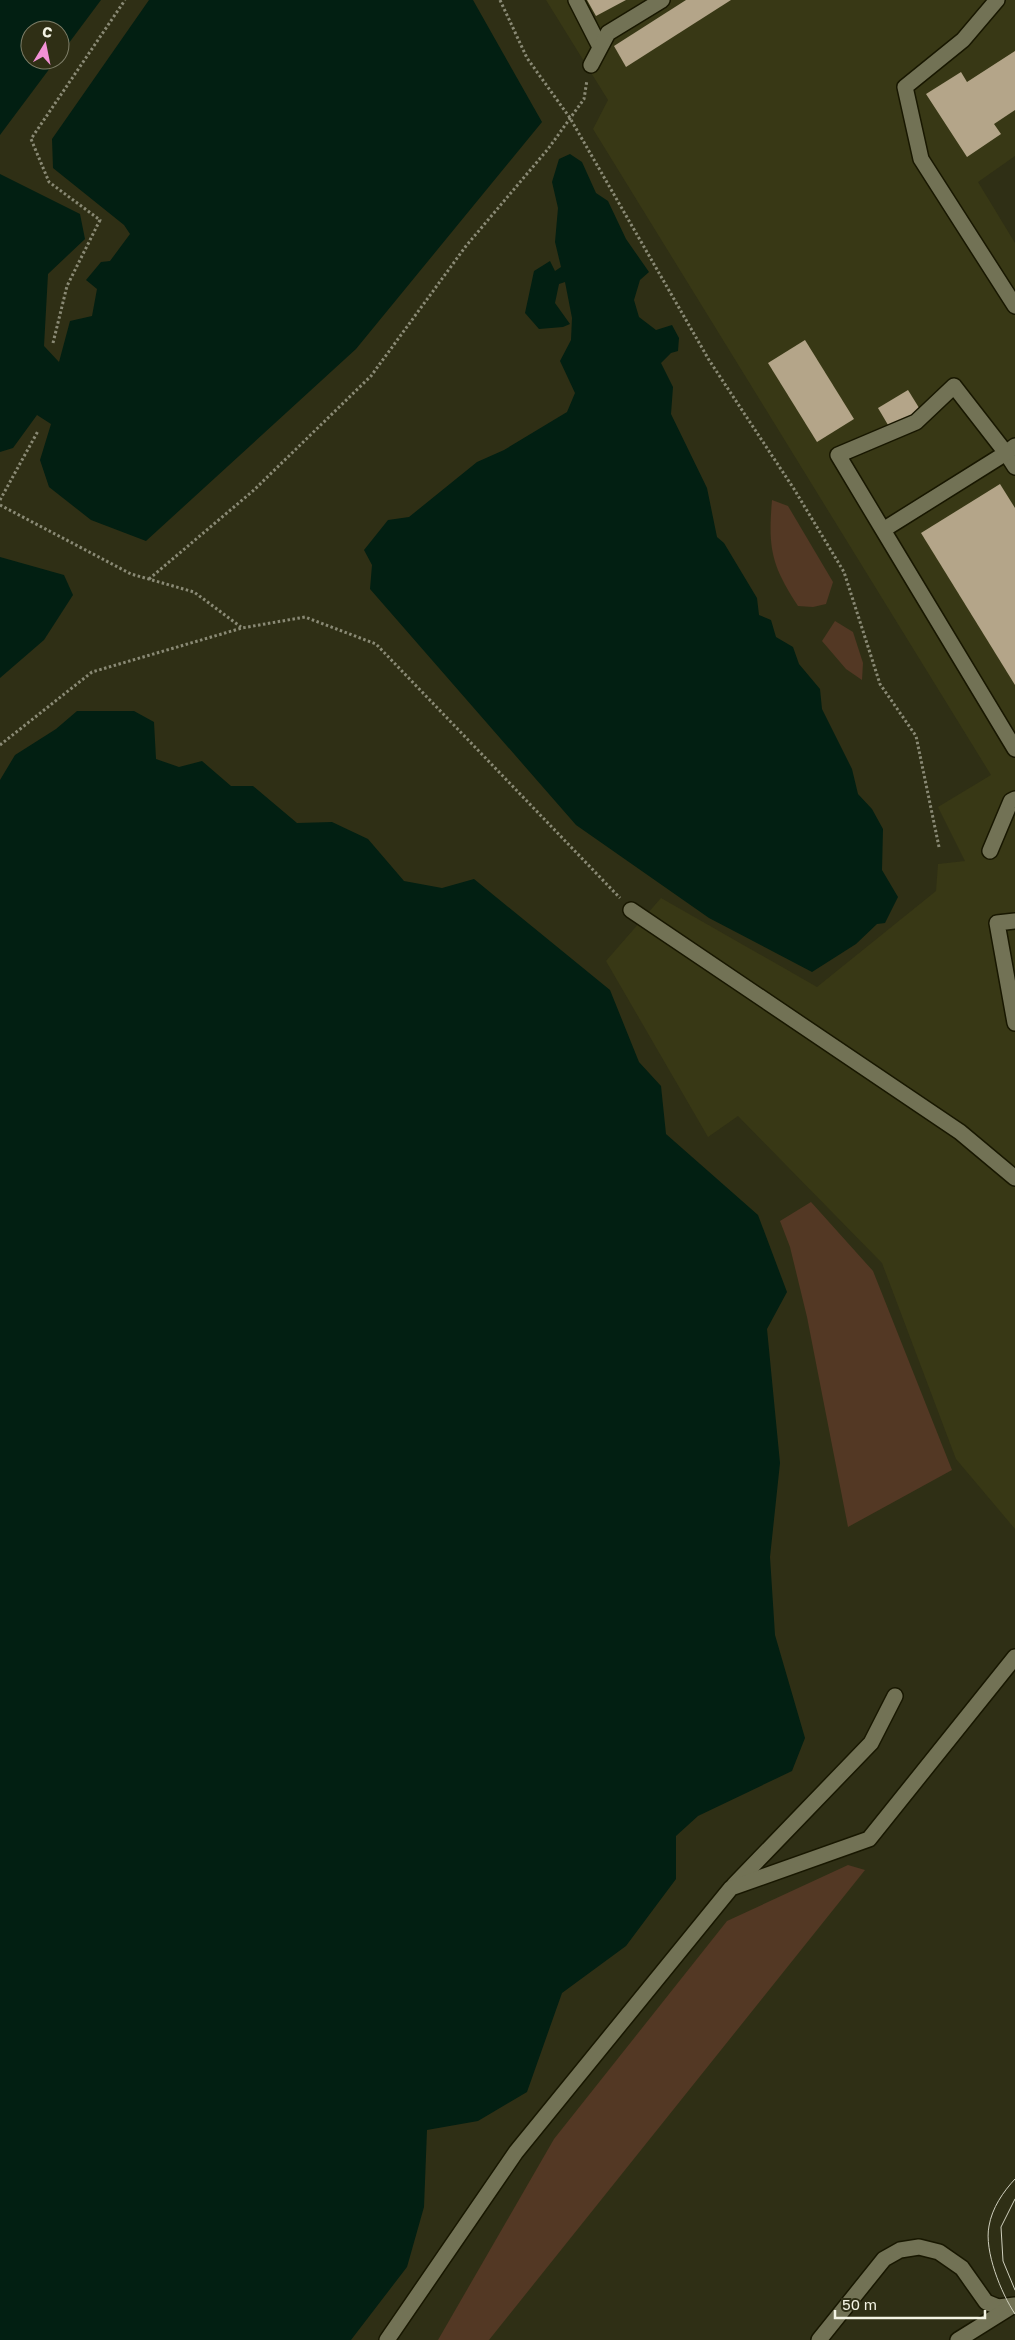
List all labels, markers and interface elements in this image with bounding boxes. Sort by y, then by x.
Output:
north arrow [20,20,70,70]
text: С [41,22,54,41]
scale bar [835,2288,985,2320]
text: 50 m [842,2295,877,2313]

